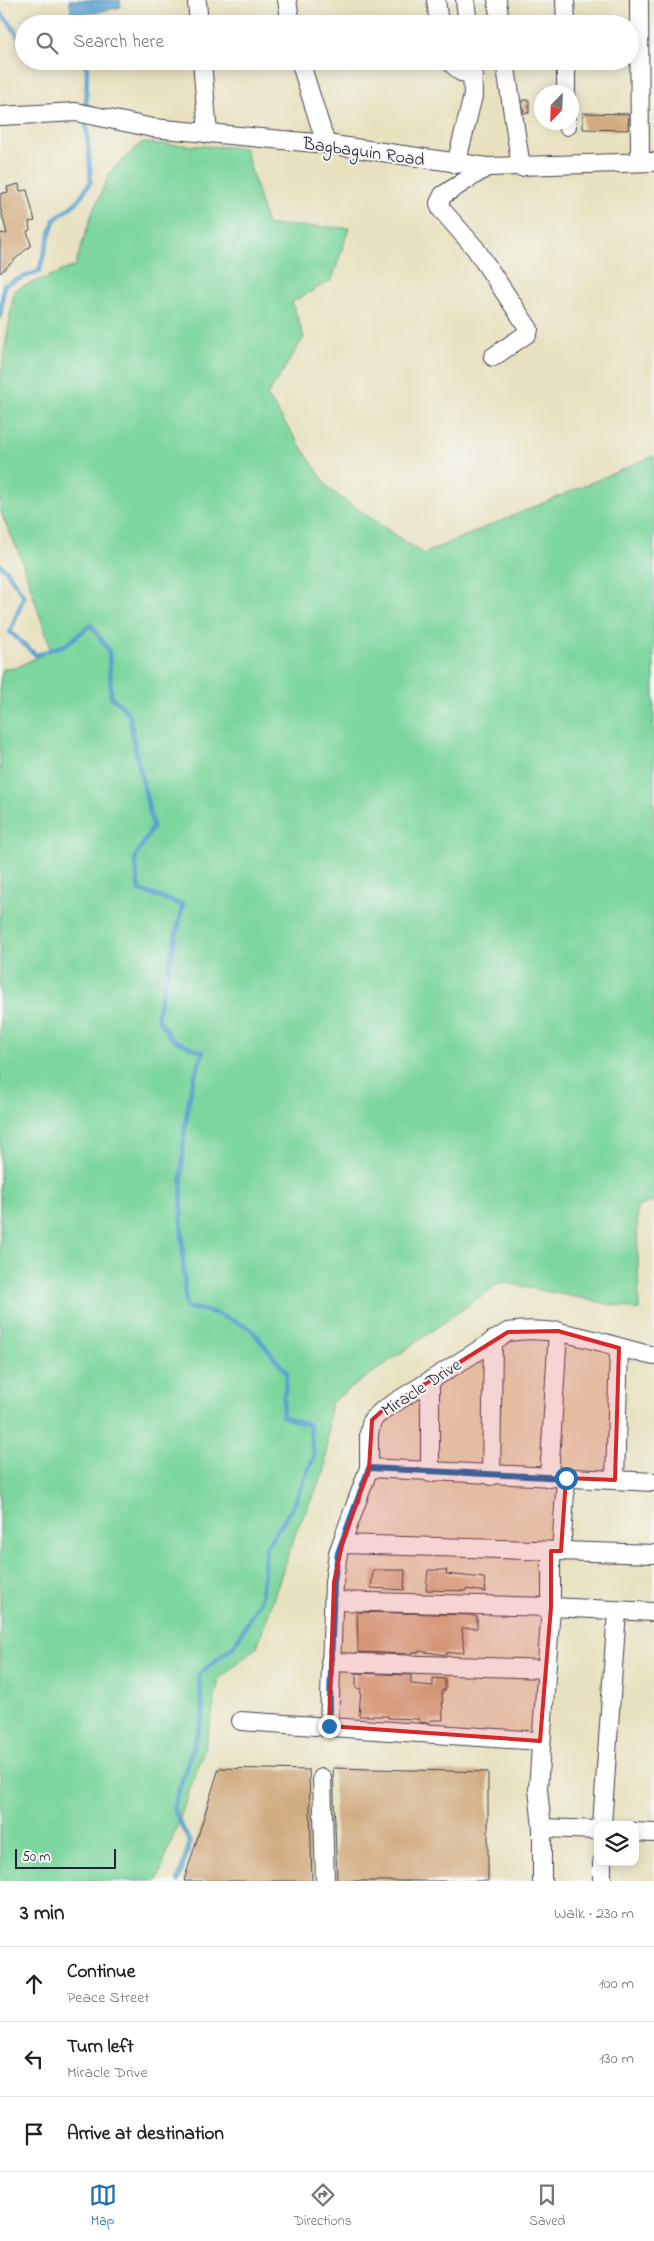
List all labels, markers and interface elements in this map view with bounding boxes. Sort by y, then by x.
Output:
search box [15,15,639,70]
icon: search [33,29,61,57]
text: Search here [73,29,164,56]
north arrow [534,85,579,130]
street label: Bagbaguin Road [300,131,426,175]
street label: Miracle Drive [377,1353,468,1424]
route start [555,1467,578,1490]
route end [318,1715,341,1738]
map controls [594,1821,639,1866]
button: layers [594,1821,639,1866]
scale bar [15,1846,116,1869]
text: 50 m [22,1847,50,1868]
text: 3 min [20,1899,64,1929]
text: Walk · 230 m [554,1902,634,1926]
text: Continue [67,1959,135,1986]
icon: ahead [20,1970,48,1998]
text: 100 m [599,1972,634,1996]
text: Peace Street [67,1986,150,2010]
text: Turn left [67,2034,134,2061]
icon: left [20,2045,48,2073]
text: 130 m [599,2047,634,2071]
text: Miracle Drive [67,2061,148,2085]
icon: arrive [20,2120,48,2148]
text: Arrive at destination [67,2121,224,2148]
tab: Map [89,2181,117,2232]
tab: Directions [294,2181,352,2232]
tab: Saved [529,2181,565,2232]

